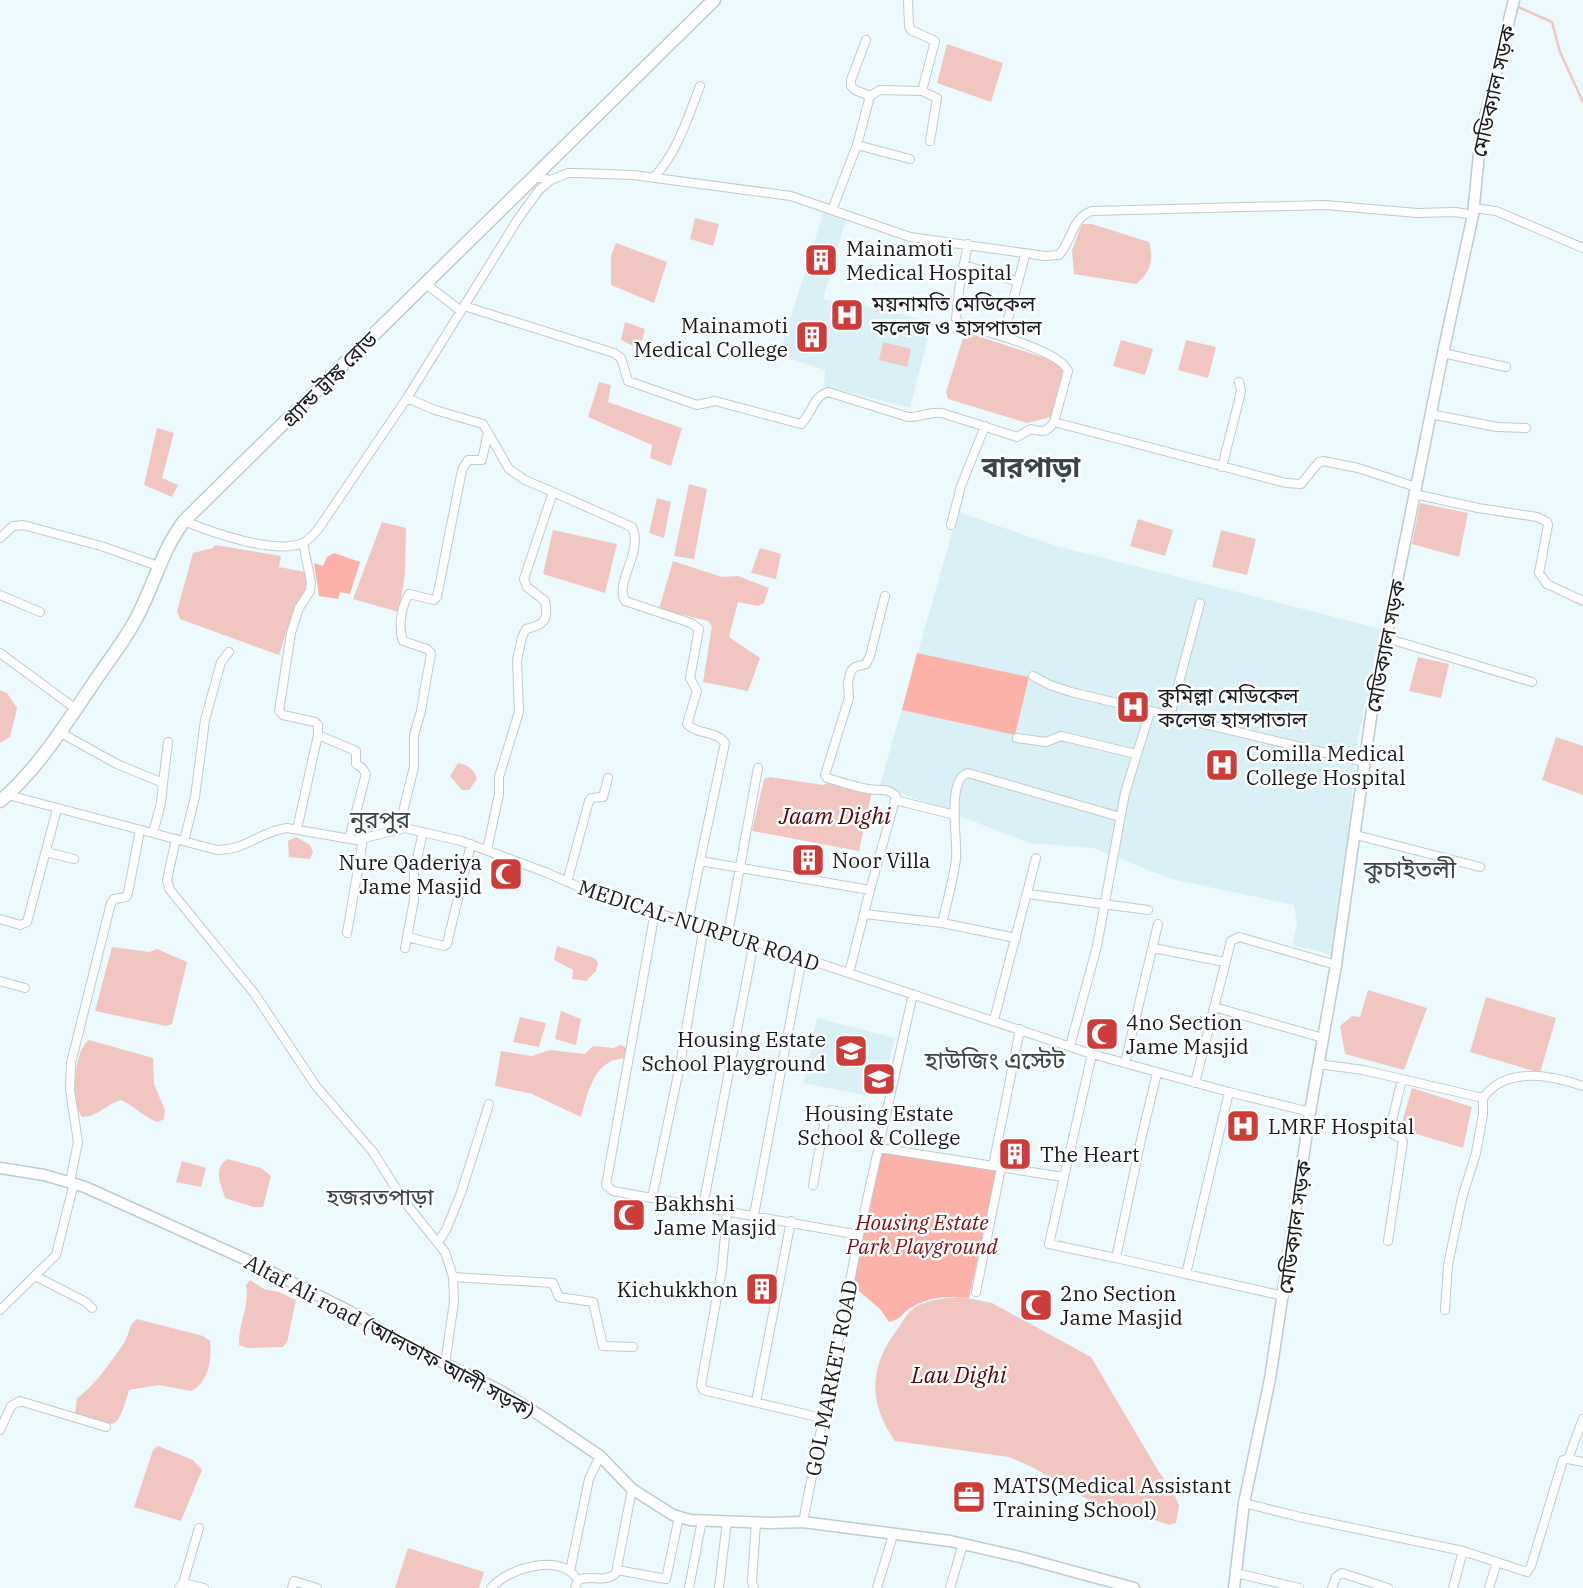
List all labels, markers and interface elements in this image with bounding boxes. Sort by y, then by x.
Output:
street label: মেডিক্যাল সড়ক [1464,21,1522,160]
place label: Mainamoti Medical Hospital [846,234,1012,286]
building icon: Mainamoti Medical Hospital [802,241,840,279]
place label: ময়নামতি মেডিকেল কলেজ ও হাসপাতাল [871,289,1042,341]
hospital icon: ময়নামতি মেডিকেল কলেজ ও হাসপাতাল [828,296,866,334]
place label: Mainamoti Medical College [634,311,788,363]
building icon: Mainamoti Medical College [793,318,831,356]
street label: গ্র্যান্ড ট্রাঙ্ক রোড [275,324,384,433]
district label: বারপাড়া [981,448,1081,485]
street label: মেডিক্যাল সড়ক [1358,576,1412,715]
place label: কুমিল্লা মেডিকেল কলেজ হাসপাতাল [1157,681,1308,733]
hospital icon: কুমিল্লা মেডিকেল কলেজ হাসপাতাল [1114,688,1152,726]
place label: Comilla Medical College Hospital [1246,739,1406,791]
hospital icon: Comilla Medical College Hospital [1203,746,1241,784]
water label: Jaam Dighi [778,800,891,830]
district label: নুরপুর [349,803,411,835]
building icon: Noor Villa [789,841,827,879]
place label: Noor Villa [832,846,931,874]
place label: Nure Qaderiya Jame Masjid [338,848,482,900]
district label: কুচাইতলী [1363,853,1457,885]
mosque icon: Nure Qaderiya Jame Masjid [487,855,525,893]
street label: MEDICAL-NURPUR ROAD [575,873,823,977]
place label: 4no Section Jame Masjid [1126,1008,1249,1060]
mosque icon: 4no Section Jame Masjid [1083,1015,1121,1053]
place label: Housing Estate School Playground [641,1025,826,1077]
school or university icon: Housing Estate School Playground [832,1032,870,1070]
district label: হাউজিং এস্টেট [924,1044,1066,1076]
school or university icon: Housing Estate School & College [860,1060,898,1098]
place label: Housing Estate School & College [798,1099,960,1151]
hospital icon: LMRF Hospital [1224,1107,1262,1145]
place label: LMRF Hospital [1268,1112,1414,1140]
building icon: The Heart [996,1135,1034,1173]
place label: The Heart [1040,1140,1139,1168]
street label: মেডিক্যাল সড়ক [1271,1157,1317,1295]
district label: হজরতপাড়া [325,1181,434,1211]
place label: Bakhshi Jame Masjid [654,1189,777,1241]
mosque icon: Bakhshi Jame Masjid [610,1196,648,1234]
park label: Housing Estate Park Playground [845,1208,998,1260]
street label: Altaf Ali road (আলতাফ আলী সড়ক) [240,1247,540,1425]
building icon: Kichukkhon [743,1270,781,1308]
place label: Kichukkhon [617,1275,738,1303]
street label: GOL MARKET ROAD [798,1278,864,1478]
place label: 2no Section Jame Masjid [1060,1279,1183,1331]
mosque icon: 2no Section Jame Masjid [1017,1286,1055,1324]
water label: Lau Dighi [910,1359,1007,1389]
place label: MATS(Medical Assistant Training School) [993,1471,1231,1523]
office icon: MATS(Medical Assistant Training School) [950,1478,988,1516]

